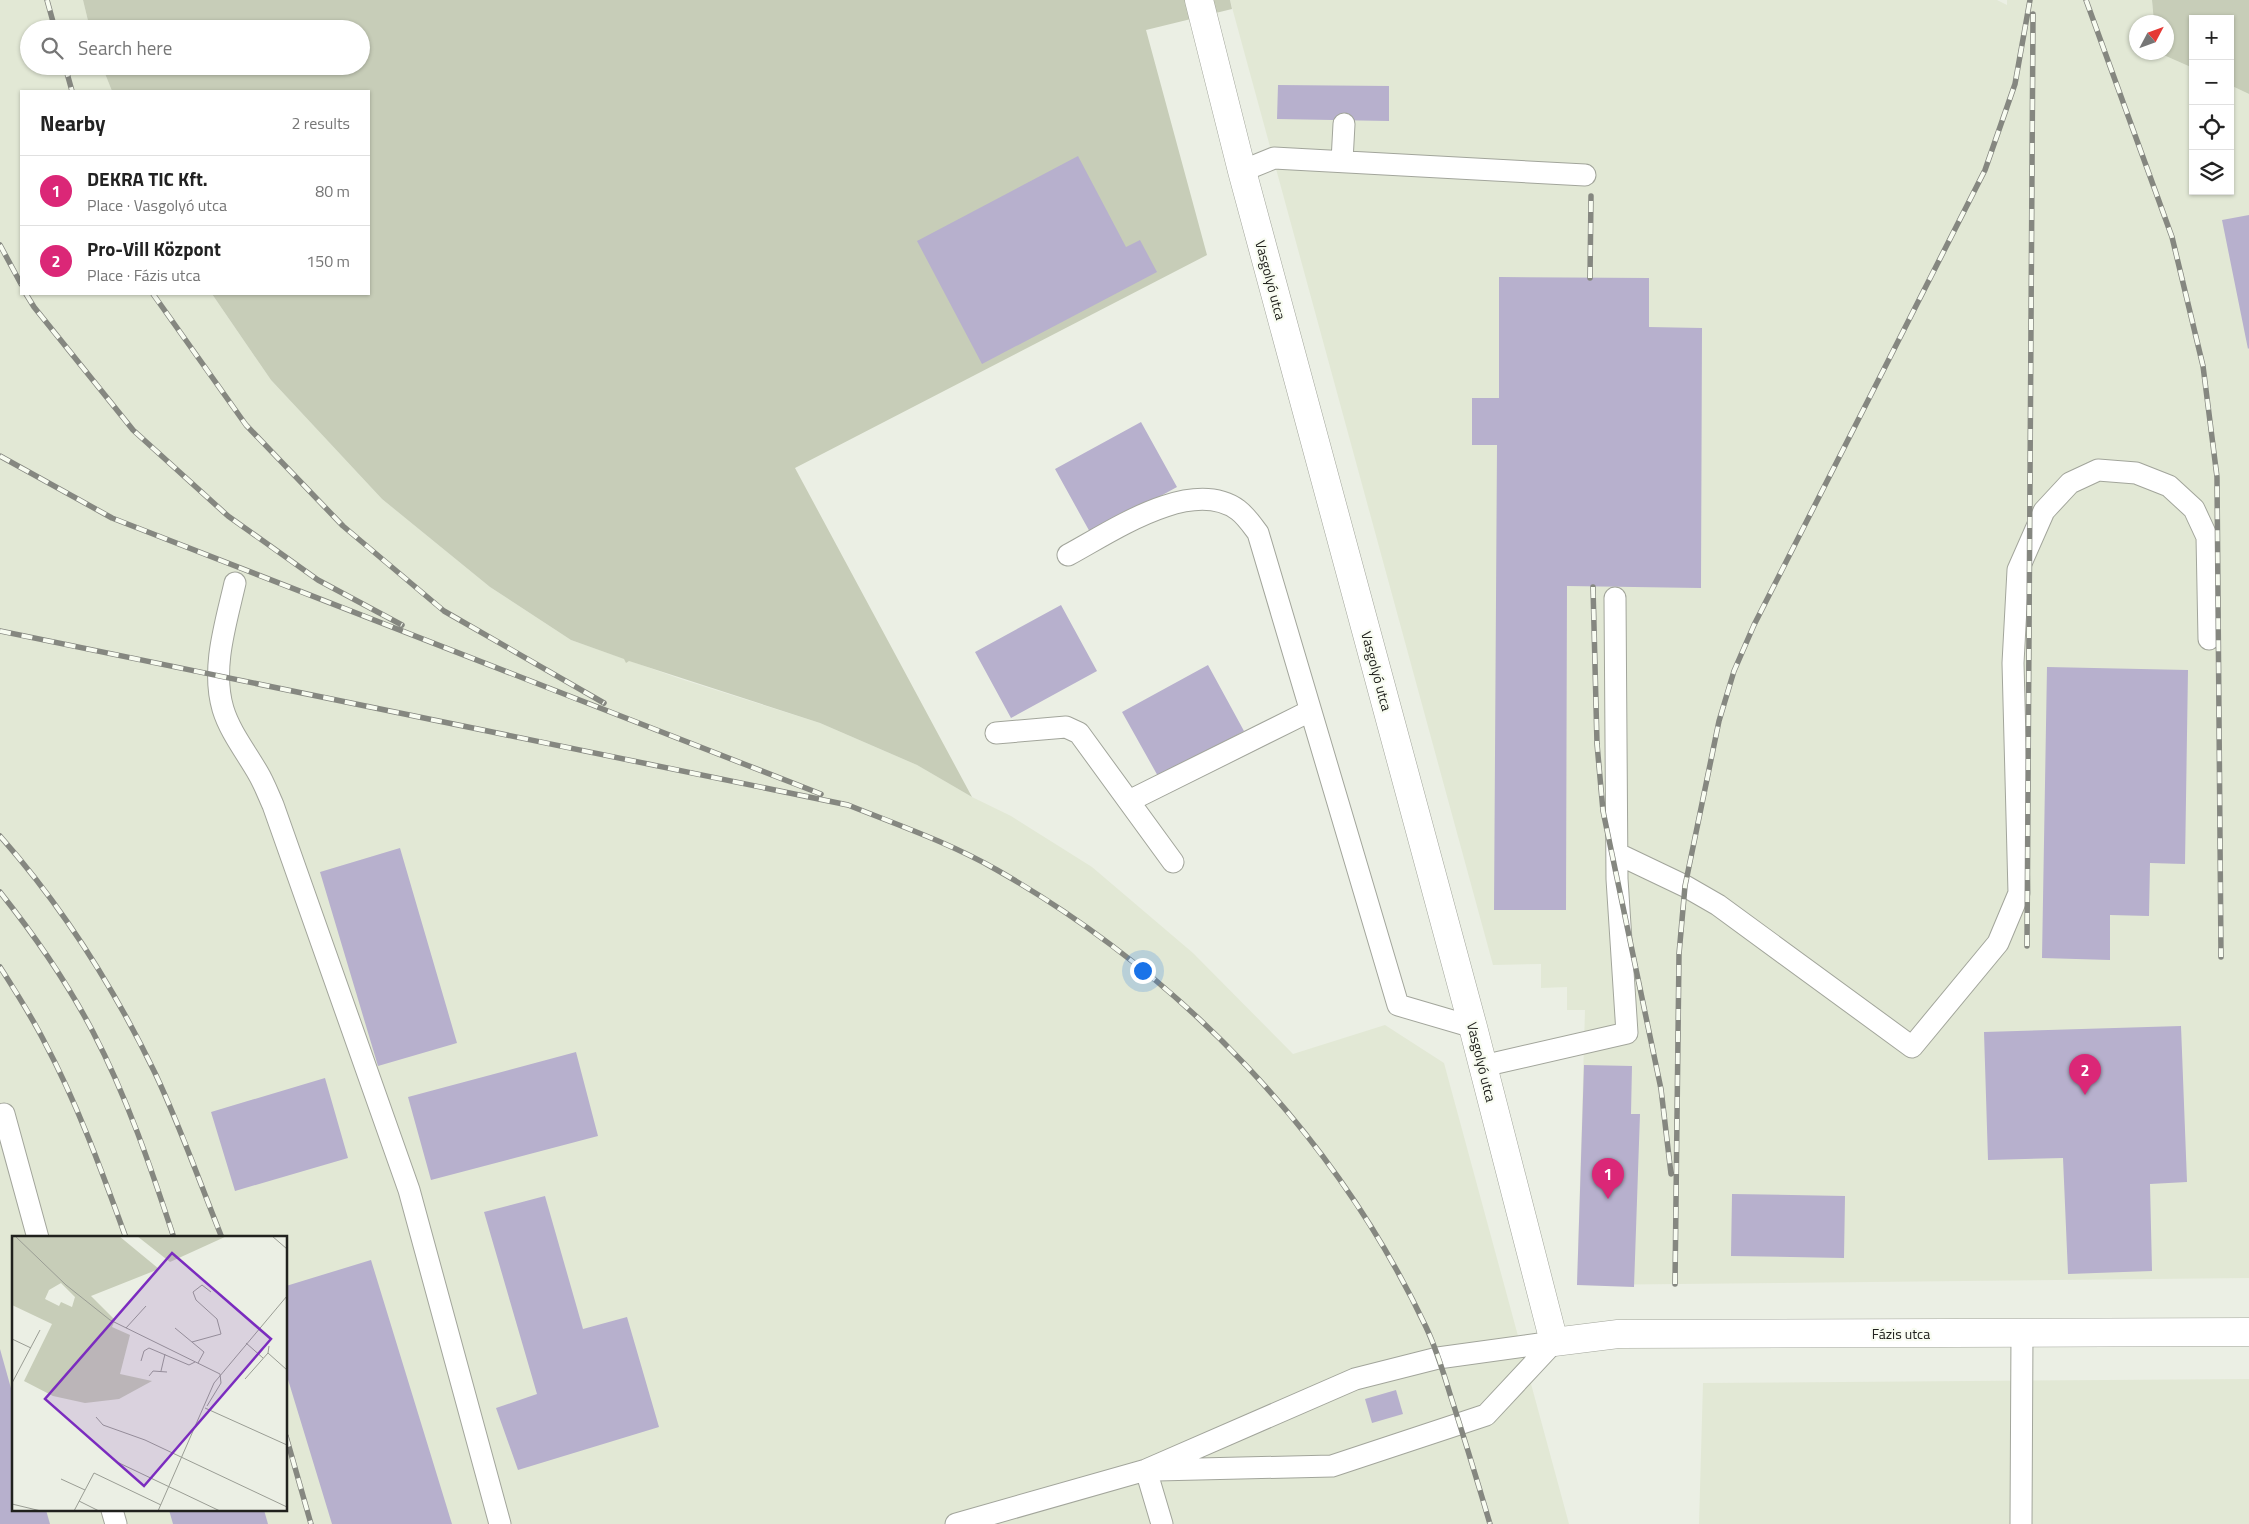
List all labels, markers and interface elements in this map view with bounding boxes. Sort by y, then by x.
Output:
north arrow [2129,15,2174,60]
map controls [2189,15,2234,195]
button: + [2189,15,2234,60]
search box [20,20,370,75]
text: Search here [78,33,172,62]
icon: search [38,34,66,62]
button: − [2189,60,2234,105]
button: locate [2189,105,2234,150]
text: Nearby [40,107,105,139]
text: 2 results [291,111,350,135]
button: layers [2189,150,2234,195]
text: DEKRA TIC Kft. [87,164,208,193]
text: 1 [52,179,60,203]
text: 80 m [315,179,350,203]
text: Place · Vasgolyó utca [87,193,227,217]
text: Pro-Vill Központ [87,234,221,263]
street label: Vasgolyó utca [1250,238,1292,322]
text: 2 [52,249,60,273]
text: 150 m [306,249,350,273]
text: Place · Fázis utca [87,263,200,287]
street label: Vasgolyó utca [1356,629,1398,713]
your location [1130,958,1156,984]
street label: Vasgolyó utca [1462,1020,1502,1104]
pin: 2 [2069,1054,2101,1095]
pin: 1 [1592,1158,1624,1199]
inset map [12,1236,288,1512]
street label: Fázis utca [1872,1323,1930,1344]

